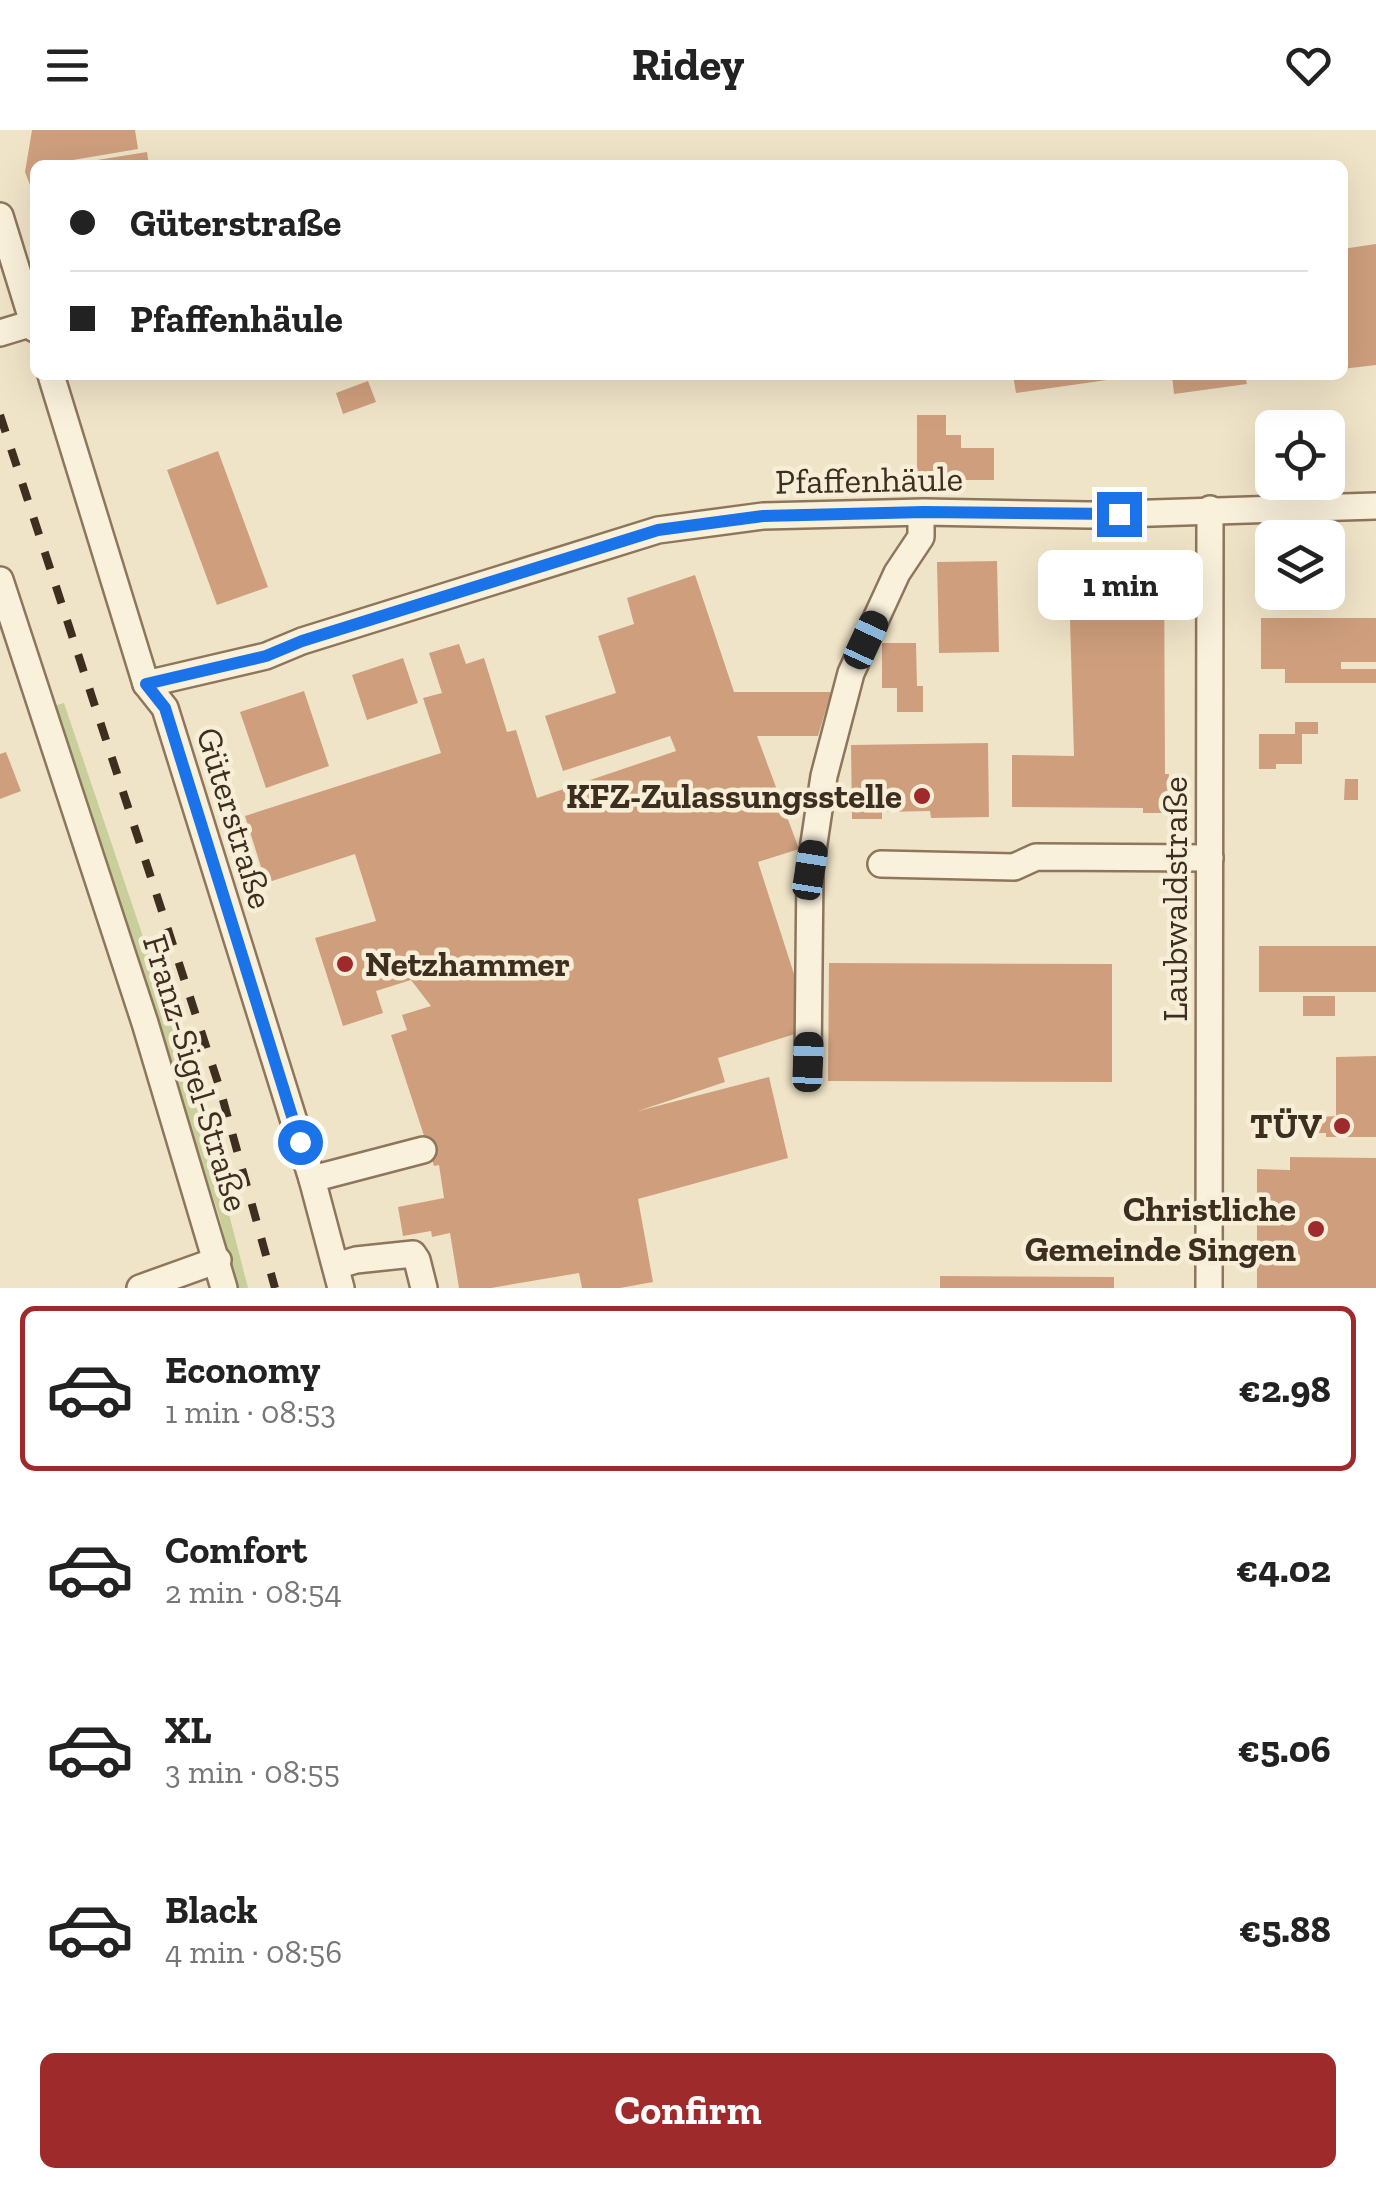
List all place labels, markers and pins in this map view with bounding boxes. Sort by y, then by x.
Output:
place label: KFZ-Zulassungsstelle [566,775,902,817]
marker: KFZ-Zulassungsstelle [911,785,933,807]
place label: Netzhammer [365,943,570,985]
marker: Netzhammer [334,953,356,975]
place label: TÜV [1250,1105,1322,1147]
marker: TÜV [1331,1115,1353,1137]
place label: Christliche Gemeinde Singen [1025,1188,1296,1270]
marker: Christliche Gemeinde Singen [1305,1218,1327,1240]

